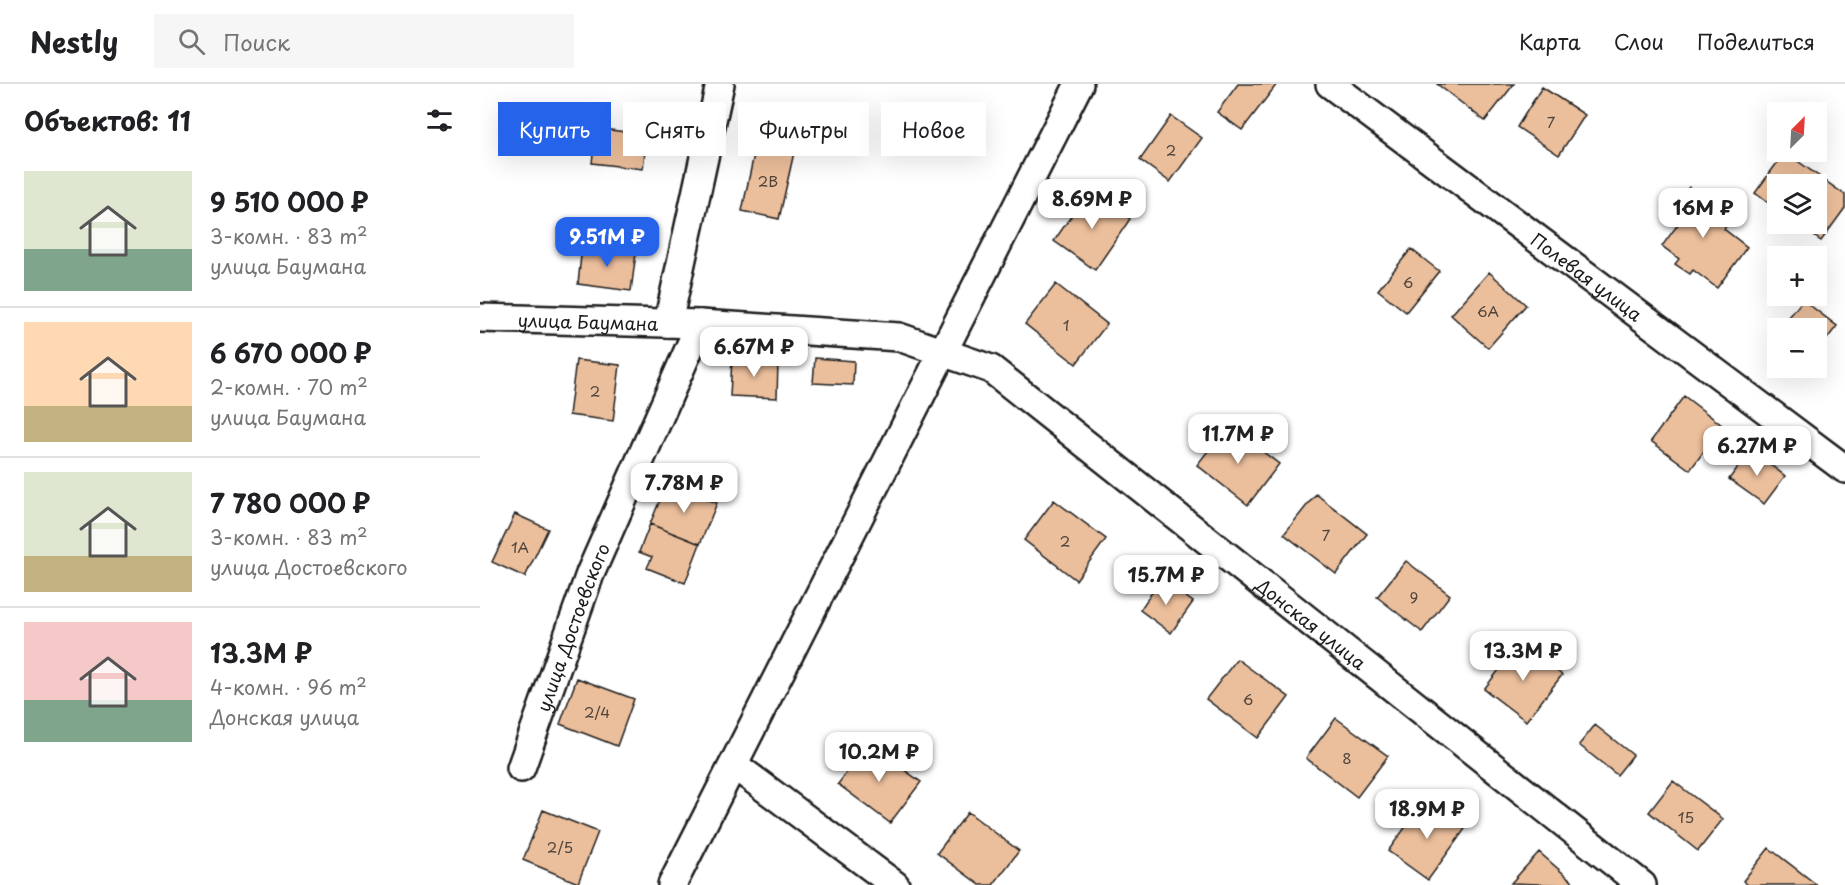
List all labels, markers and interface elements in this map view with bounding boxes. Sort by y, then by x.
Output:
search box [154,14,574,68]
text: Nestly [30,20,118,63]
icon: search [175,25,208,58]
text: Поиск [223,25,290,58]
text: Карта [1519,25,1581,57]
text: Слои [1614,25,1664,57]
text: Поделиться [1697,25,1815,57]
text: Объектов: 11 [24,101,191,140]
chip: Купить [498,102,611,156]
chip: Снять [623,102,726,156]
chip: Фильтры [738,102,869,156]
chip: Новое [881,102,986,156]
north arrow [1767,102,1827,162]
map controls [1767,102,1827,378]
icon: filters [423,104,456,137]
house number: 7 [1547,110,1556,133]
house number: 2 [1166,138,1176,161]
house number: 2В [758,169,778,192]
button: layers [1767,174,1827,234]
pin: 8.69M ₽ [1037,179,1147,230]
text: 9 510 000 ₽ [210,182,369,221]
text: 8.69M ₽ [1052,183,1132,213]
pin: 16M ₽ [1661,188,1745,239]
text: 16M ₽ [1672,192,1734,222]
icon: home [72,195,144,267]
pin: 9.51M ₽ [552,217,662,268]
text: 3-комн. · 83 m² [210,221,368,251]
text: 9.51M ₽ [569,221,645,251]
street label: Полевая улица [1526,225,1649,327]
button: + [1767,246,1827,306]
text: улица Баумана [210,251,366,281]
house number: 6 [1403,270,1413,293]
house number: 6А [1477,299,1499,322]
street label: улица Баумана [517,306,659,336]
house number: 1 [1063,313,1069,336]
button: − [1767,318,1827,378]
pin: 6.67M ₽ [699,327,809,378]
text: 6.67M ₽ [714,331,794,361]
text: 6 670 000 ₽ [210,333,372,372]
icon: home [72,346,144,418]
text: 2-комн. · 70 m² [210,372,368,402]
house number: 2 [590,379,600,402]
text: улица Баумана [210,402,366,432]
pin: 11.7M ₽ [1183,414,1293,465]
text: 11.7M ₽ [1202,418,1274,448]
pin: 6.27M ₽ [1702,426,1812,477]
text: 6.27M ₽ [1717,430,1797,460]
pin: 7.78M ₽ [629,463,739,514]
text: 7.78M ₽ [645,467,723,497]
text: 7 780 000 ₽ [210,483,370,522]
icon: home [72,496,144,568]
text: 3-комн. · 83 m² [210,522,368,552]
house number: 7 [1322,523,1331,546]
house number: 2 [1060,529,1070,552]
house number: 1А [511,535,529,558]
street label: улица Достоевского [529,538,616,715]
text: улица Достоевского [210,552,408,582]
pin: 15.7M ₽ [1111,555,1221,606]
text: 15.7M ₽ [1128,559,1204,589]
street label: Донская улица [1250,570,1373,676]
house number: 9 [1410,585,1418,608]
pin: 13.3M ₽ [1468,631,1578,682]
text: 13.3M ₽ [210,633,312,672]
text: 13.3M ₽ [1484,635,1562,665]
icon: home [72,646,144,718]
text: 4-комн. · 96 m² [210,672,367,702]
house number: 6 [1243,687,1253,710]
house number: 2/4 [584,700,610,723]
text: Донская улица [210,702,359,732]
pin: 10.2M ₽ [824,732,934,783]
text: 10.2M ₽ [839,736,919,766]
house number: 8 [1342,746,1352,769]
pin: 18.9M ₽ [1372,789,1482,840]
text: 18.9M ₽ [1389,793,1465,823]
house number: 15 [1678,805,1694,828]
house number: 2/5 [547,835,573,858]

